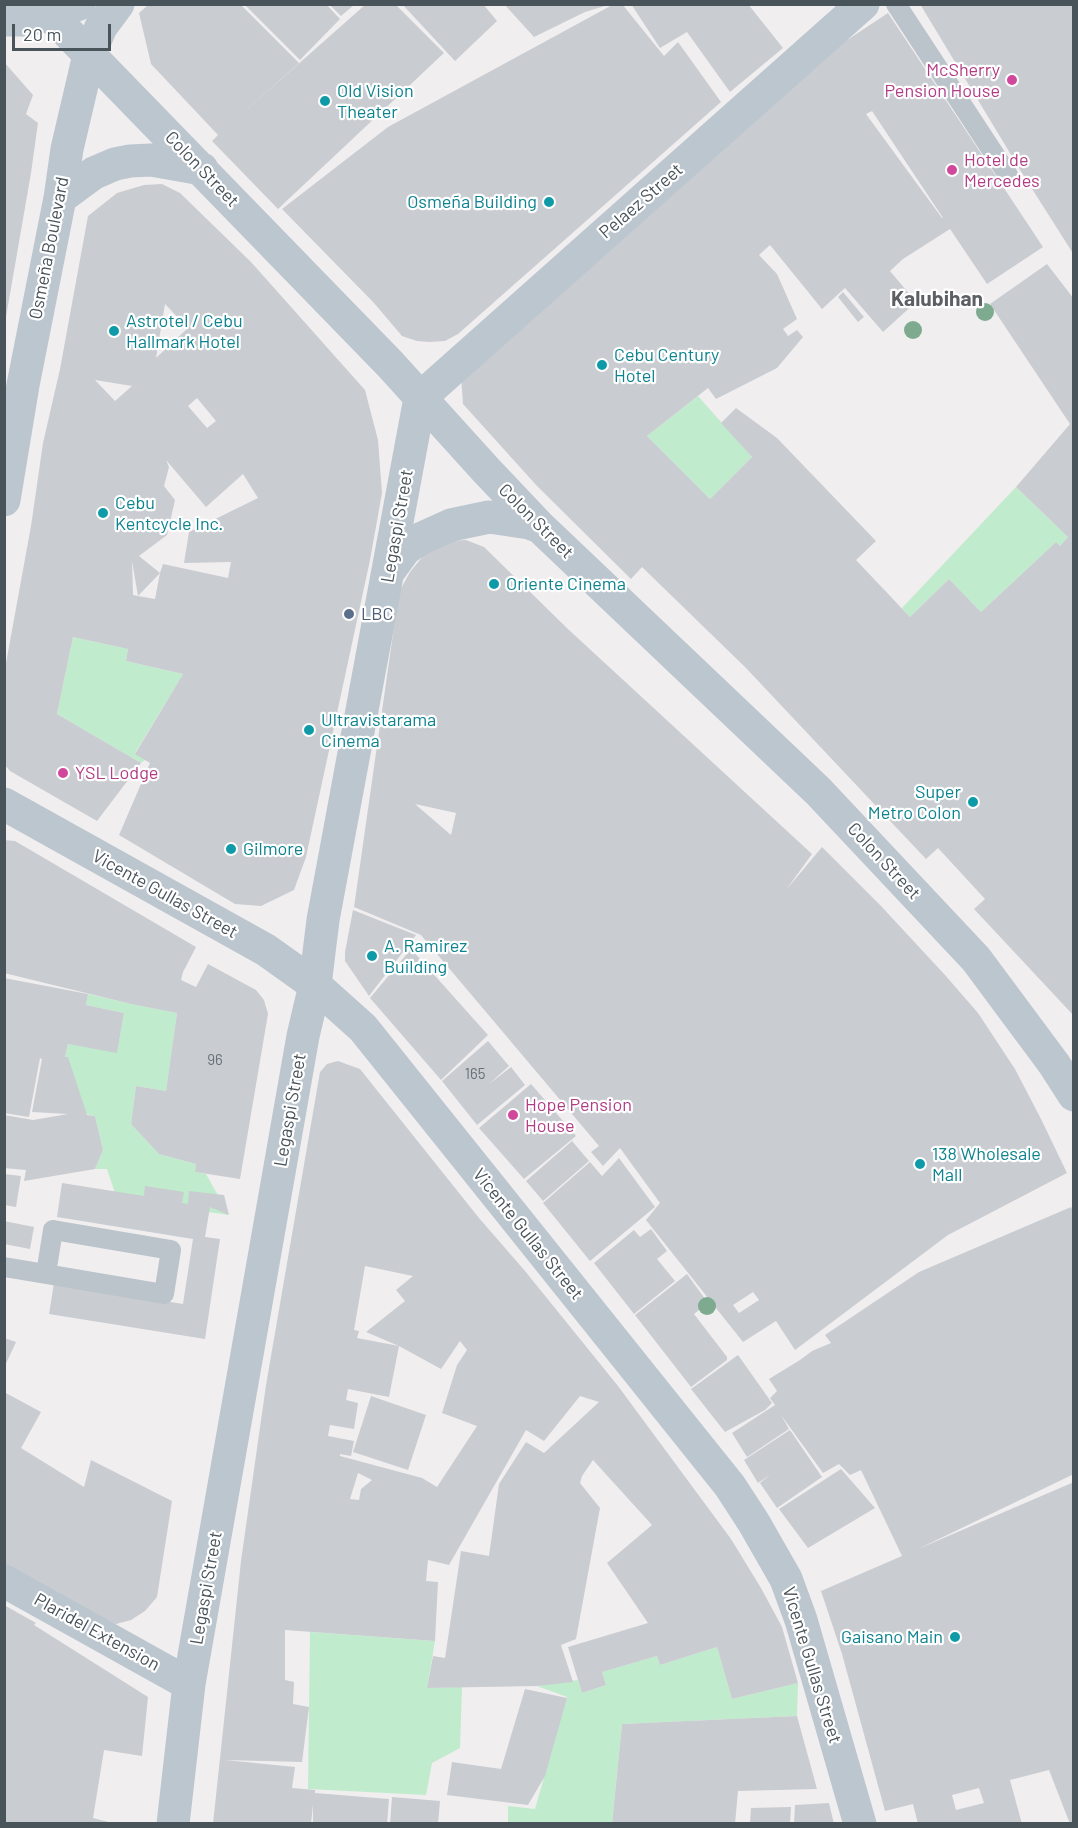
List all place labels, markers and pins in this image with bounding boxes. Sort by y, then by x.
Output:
place label: McSherry Pension House [885,59,1000,101]
marker: McSherry Pension House [1005,73,1019,87]
place label: Old Vision Theater [337,80,414,122]
marker: Old Vision Theater [318,94,332,108]
place label: Hotel de Mercedes [964,149,1040,192]
marker: Hotel de Mercedes [945,163,959,177]
place label: Osmeña Building [407,191,537,213]
marker: Osmeña Building [542,195,556,209]
place label: Astrotel / Cebu Hallmark Hotel [126,310,243,352]
marker: Astrotel / Cebu Hallmark Hotel [107,324,121,338]
place label: Cebu Century Hotel [614,344,719,386]
marker: Cebu Century Hotel [595,358,609,372]
place label: Cebu Kentcycle Inc. [115,492,223,534]
marker: Cebu Kentcycle Inc. [96,506,110,520]
place label: Oriente Cinema [506,573,626,595]
marker: Oriente Cinema [487,577,501,591]
place label: LBC [361,603,393,625]
marker: LBC [342,607,356,621]
place label: Ultravistarama Cinema [321,709,436,752]
marker: Ultravistarama Cinema [302,723,316,737]
place label: YSL Lodge [75,762,158,784]
marker: YSL Lodge [56,766,70,780]
place label: Super Metro Colon [868,781,961,824]
marker: Super Metro Colon [966,795,980,809]
place label: Gilmore [243,838,303,860]
marker: Gilmore [224,842,238,856]
place label: A. Ramirez Building [384,935,467,978]
marker: A. Ramirez Building [365,949,379,963]
place label: Hope Pension House [525,1094,632,1136]
marker: Hope Pension House [506,1108,520,1122]
place label: 138 Wholesale Mall [932,1143,1041,1186]
marker: 138 Wholesale Mall [913,1157,927,1171]
place label: Gaisano Main [841,1626,943,1648]
marker: Gaisano Main [948,1630,962,1644]

